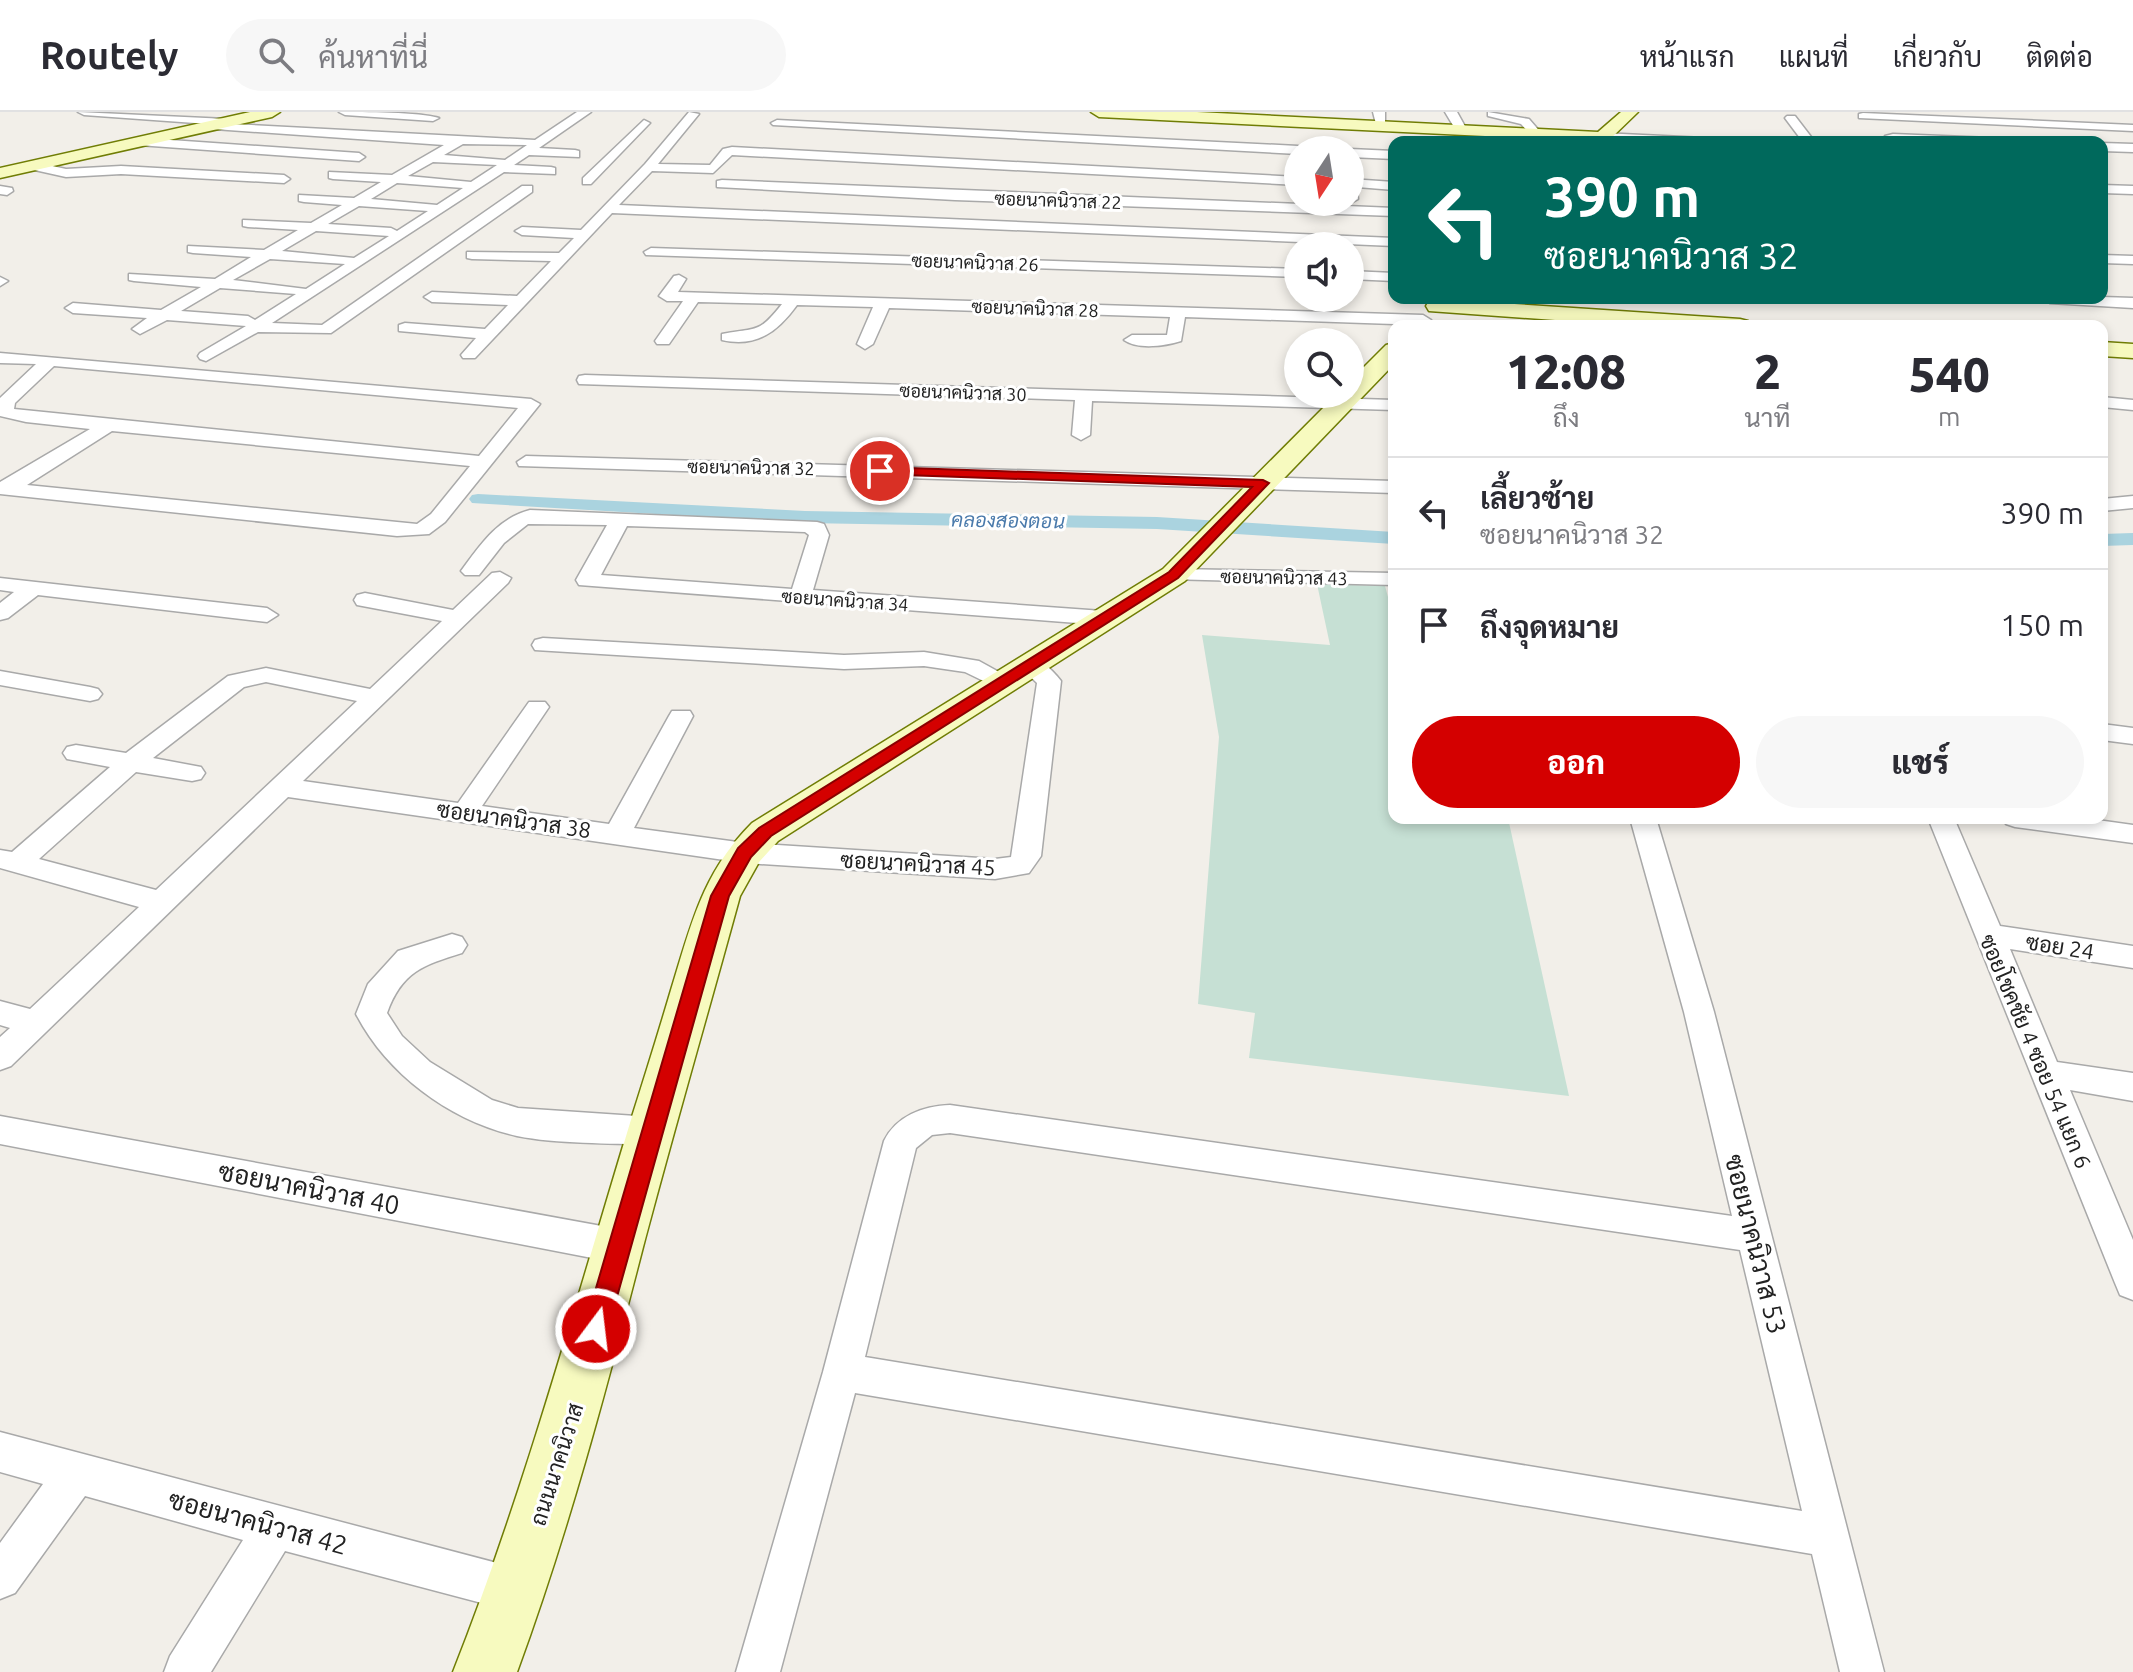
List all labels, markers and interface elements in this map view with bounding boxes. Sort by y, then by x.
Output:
search box [226,19,786,91]
icon: search [254,33,298,77]
text: Routely [40,34,178,76]
text: ค้นหาที่นี่ [318,40,428,74]
text: หน้าแรก [1640,41,1735,72]
text: แผนที่ [1779,41,1849,72]
text: เกี่ยวกับ [1893,41,1982,72]
text: ติดต่อ [2026,41,2093,72]
north arrow [1284,136,1364,216]
map controls [1284,136,1364,408]
text: 390 m [1544,165,1700,228]
icon: left [1412,168,1516,272]
street label: ซอยนาคนิวาส 22 [994,188,1122,212]
button: sound [1284,232,1364,312]
text: ซอยนาคนิวาส 32 [1544,235,1799,276]
street label: ซอยนาคนิวาส 26 [911,250,1039,274]
street label: ซอยนาคนิวาส 28 [971,296,1099,320]
button: search [1284,328,1364,408]
text: 12:08 [1506,344,1626,398]
text: 2 [1754,344,1781,398]
text: 540 [1909,347,1990,401]
street label: ซอยนาคนิวาส 30 [899,380,1027,404]
text: m [1938,402,1960,431]
text: ถึง [1553,403,1580,432]
text: นาที [1744,403,1791,432]
pin [846,437,914,505]
icon: arrive [858,449,902,493]
street label: ซอยนาคนิวาส 32 [687,456,815,478]
text: เลี้ยวซ้าย [1480,481,1594,515]
icon: left [1412,491,1456,535]
text: 390 m [2000,496,2084,530]
water label: คลองสองตอน [951,508,1065,532]
text: ซอยนาคนิวาส 32 [1480,520,1664,549]
street label: ซอยนาคนิวาส 43 [1220,566,1348,588]
street label: ซอยนาคนิวาส 34 [781,586,909,614]
icon: arrive [1412,603,1456,647]
text: 150 m [2000,608,2084,642]
text: ถึงจุดหมาย [1480,610,1619,644]
button: ออก [1412,716,1740,808]
button: แชร์ [1756,716,2084,808]
street label: ซอยนาคนิวาส 38 [435,796,593,842]
street label: ซอยนาคนิวาส 45 [840,846,996,880]
street label: ซอย 24 [2024,928,2096,964]
street label: ซอยโชคชัย 4 ซอย 54 แยก 6 [1975,930,2098,1172]
street label: ซอยนาคนิวาส 53 [1720,1151,1792,1337]
street label: ซอยนาคนิวาส 40 [216,1156,402,1220]
position arrow [554,1287,638,1371]
street label: ถนนนาคนิวาส [524,1400,588,1528]
street label: ซอยนาคนิวาส 42 [165,1484,351,1560]

